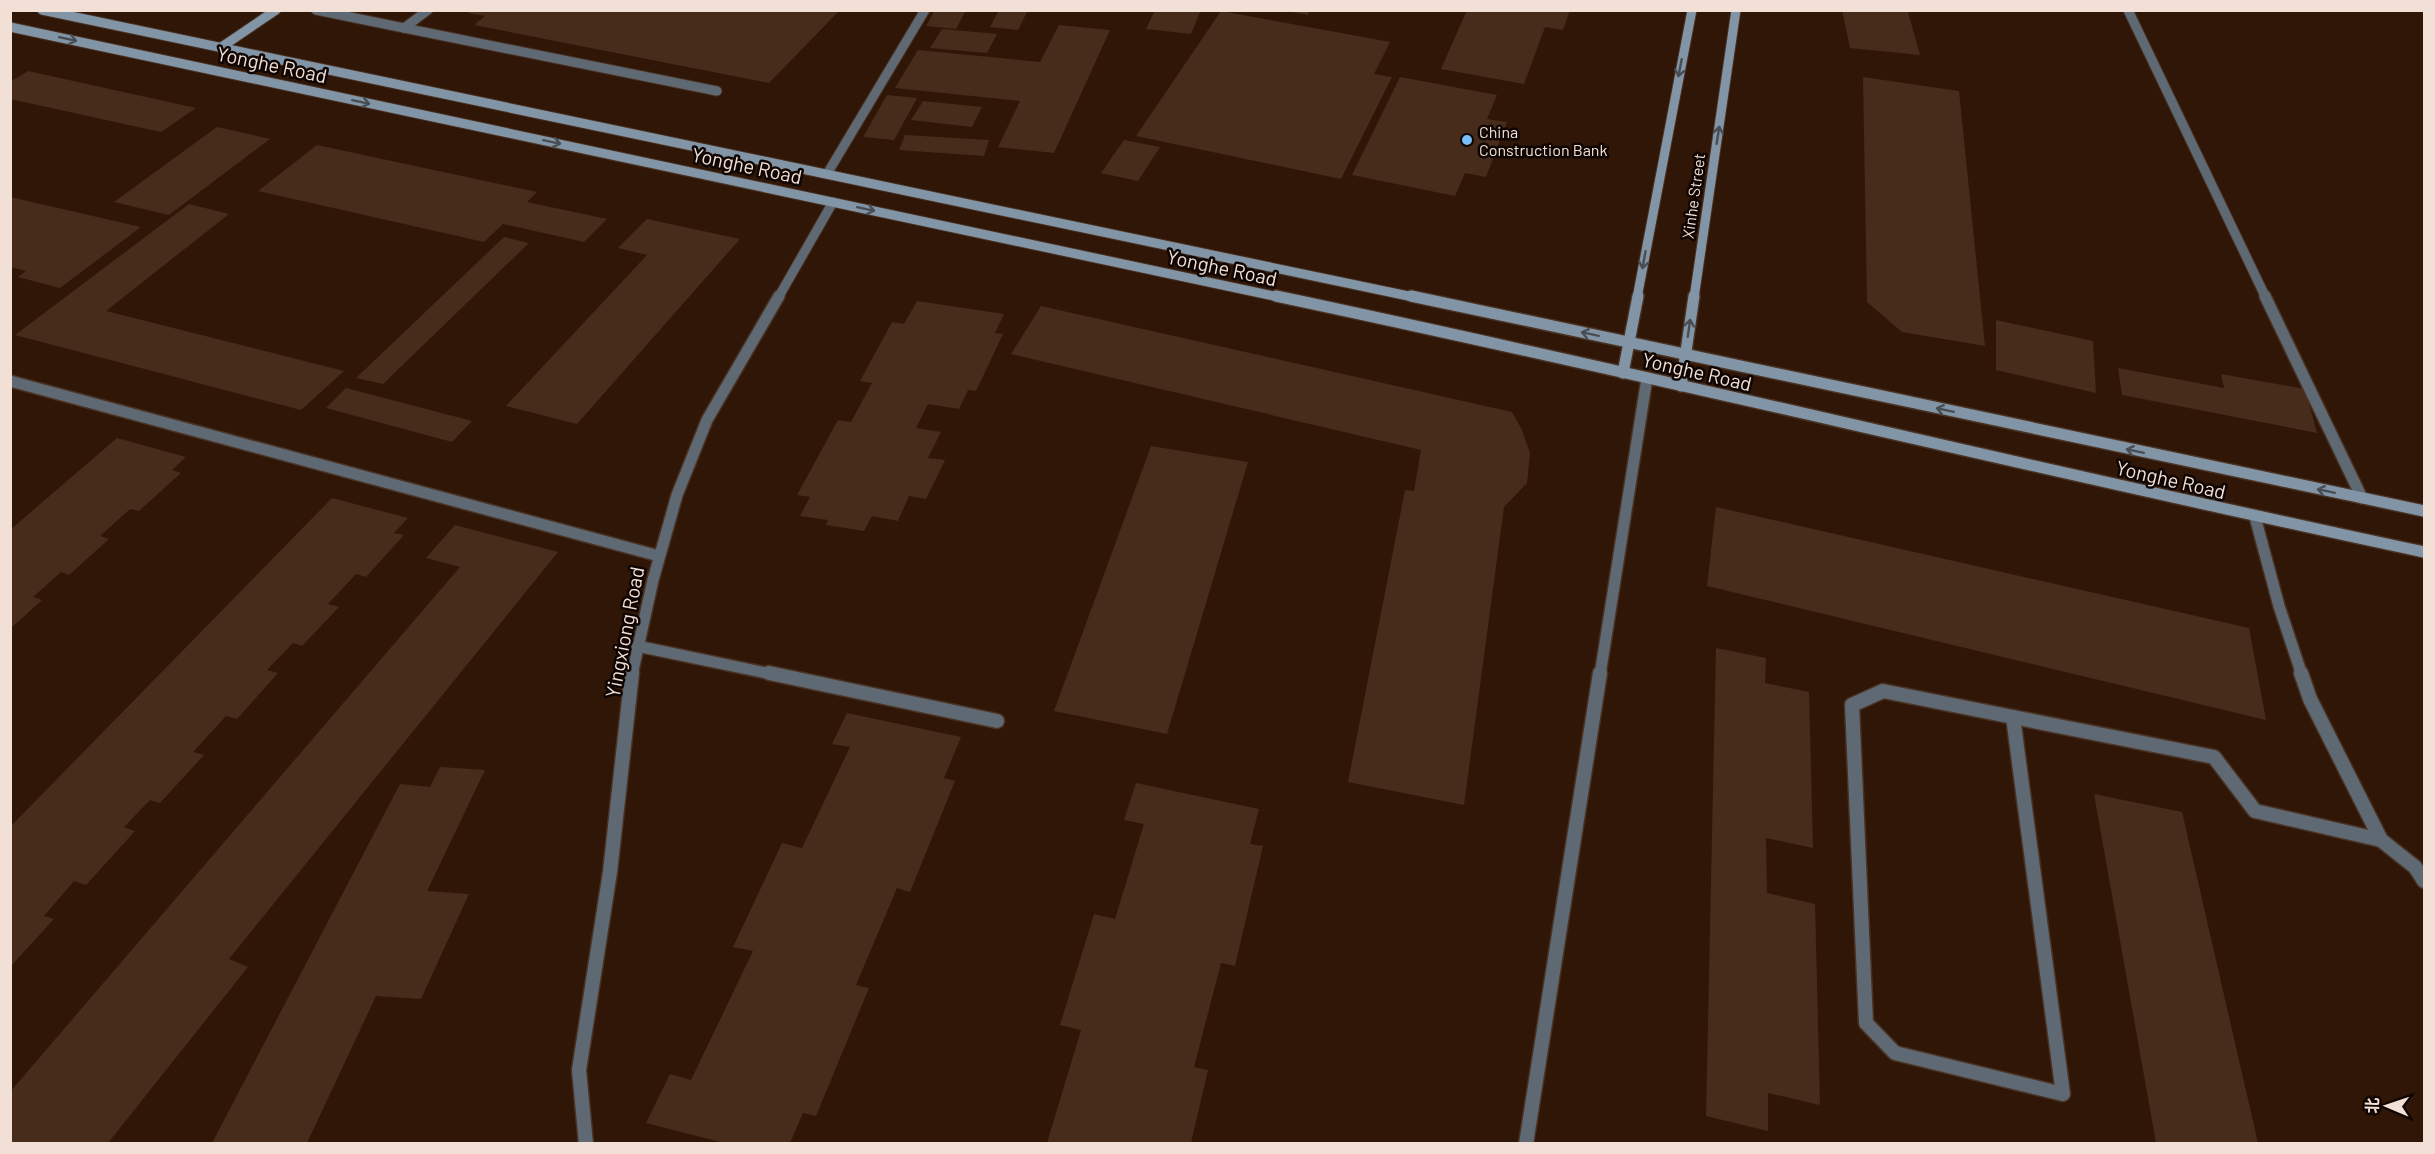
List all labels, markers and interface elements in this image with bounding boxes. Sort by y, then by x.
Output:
one-way arrow [57,34,77,45]
street label: Yonghe Road [215,41,329,87]
one-way arrow [1674,58,1685,77]
one-way arrow [351,96,370,108]
place label: China Construction Bank [1479,122,1607,159]
one-way arrow [1712,125,1723,145]
marker: China Construction Bank [1460,133,1474,147]
one-way arrow [542,137,561,148]
street label: Yonghe Road [690,142,804,188]
street label: Xinhe Street [1678,152,1708,240]
one-way arrow [856,204,875,215]
street label: Yonghe Road [1165,244,1279,290]
one-way arrow [1638,249,1649,269]
one-way arrow [1684,318,1695,338]
one-way arrow [1580,327,1599,339]
street label: Yonghe Road [1640,347,1754,395]
one-way arrow [1935,404,1955,415]
one-way arrow [2126,445,2145,456]
street label: Yonghe Road [2114,455,2228,503]
one-way arrow [2317,485,2336,496]
street label: Yingxiong Road [600,564,648,700]
north arrow [2357,1076,2417,1136]
text: 北 [2362,1097,2381,1114]

